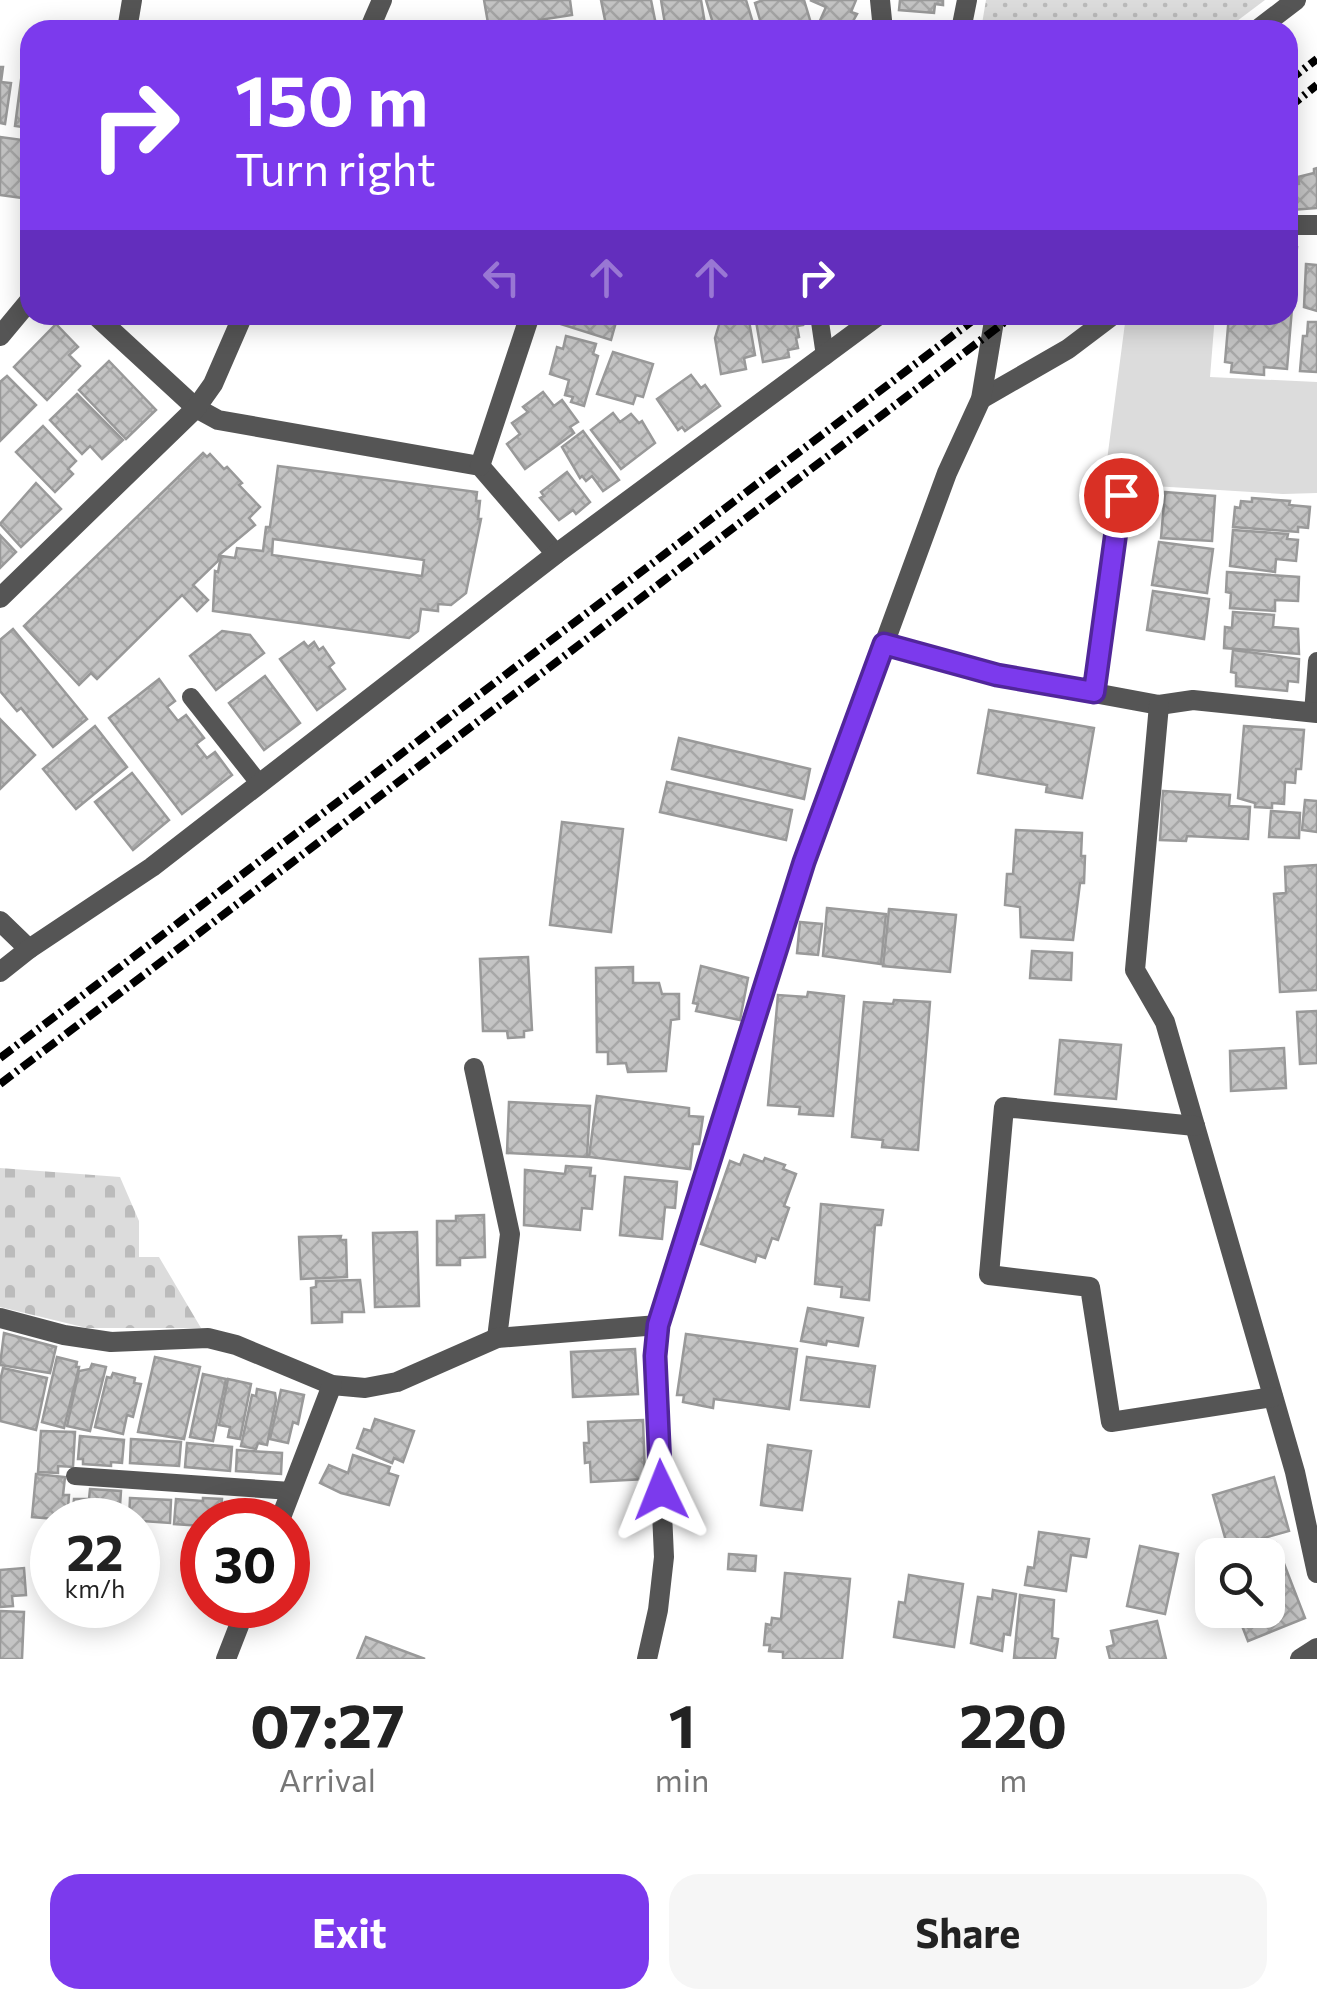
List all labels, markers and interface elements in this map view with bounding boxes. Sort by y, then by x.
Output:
text: 150 m [235,55,428,140]
icon: right [70,60,200,190]
text: Turn right [235,140,436,195]
icon: left [474,250,529,305]
icon: ahead [579,250,634,305]
icon: ahead [684,250,739,305]
icon: right [789,250,844,305]
pin [1079,453,1164,538]
icon: arrive [1094,468,1149,523]
position arrow [609,1438,713,1542]
speed limit sign: 30 [180,1498,310,1628]
text: 22 [67,1520,123,1581]
map controls [1195,1538,1285,1628]
button: search [1195,1538,1285,1628]
text: km/h [65,1573,125,1603]
text: 07:27 [250,1687,405,1760]
text: 1 [668,1687,696,1760]
text: 220 [959,1687,1067,1760]
text: Arrival [279,1759,376,1799]
text: min [655,1759,709,1799]
text: m [999,1759,1027,1799]
button: Exit [50,1874,649,1989]
button: Share [669,1874,1267,1989]

